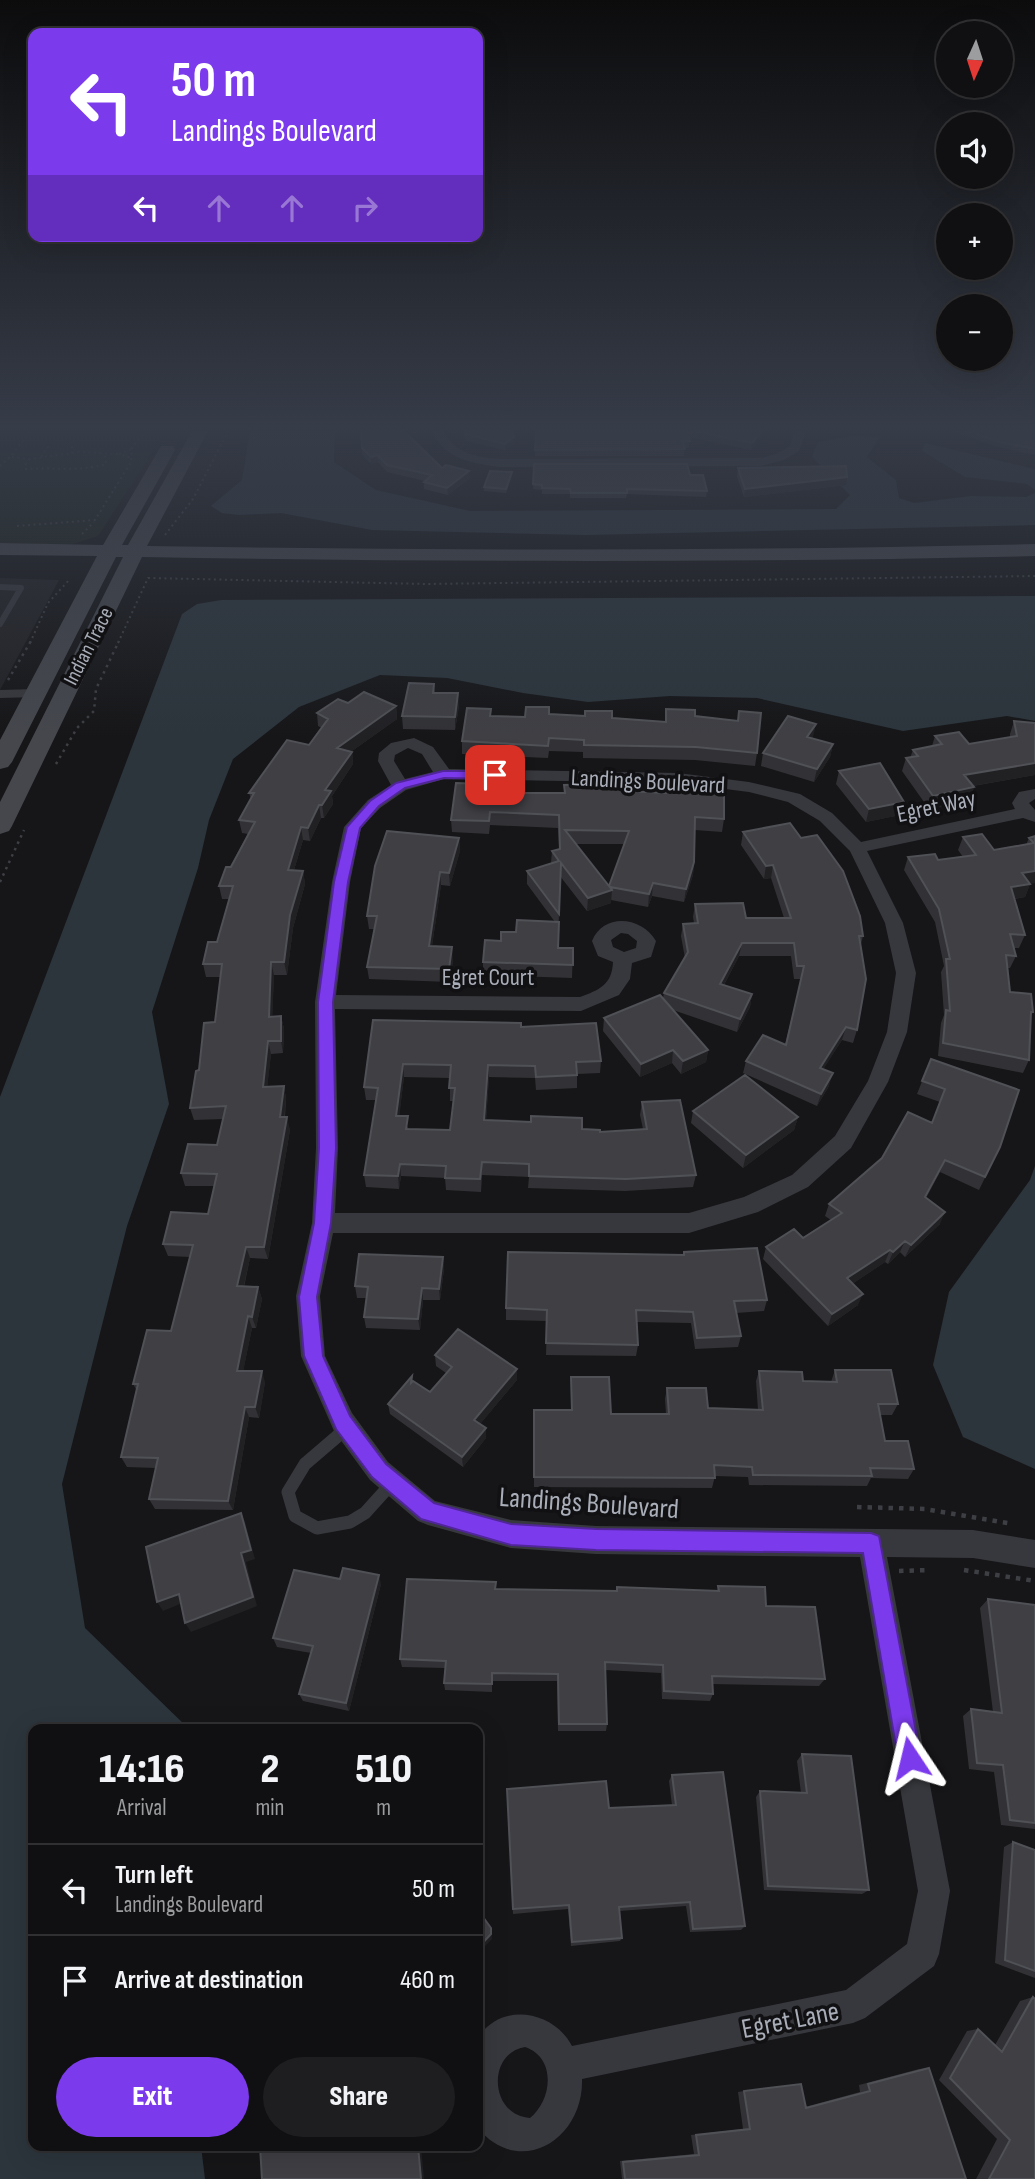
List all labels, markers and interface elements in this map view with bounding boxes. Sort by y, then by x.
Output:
north arrow [936,21,1013,98]
map controls [936,21,1013,371]
text: 50 m [171,52,256,111]
icon: left [56,56,147,147]
text: Landings Boulevard [171,112,377,151]
button: sound [936,112,1013,189]
icon: left [127,189,165,227]
icon: ahead [200,189,238,227]
icon: ahead [273,189,311,227]
icon: right [346,189,384,227]
button: + [936,203,1013,280]
button: − [936,294,1013,371]
street label: Indian Trace [58,603,119,689]
pin [465,745,525,805]
icon: arrive [476,756,514,794]
street label: Landings Boulevard [570,763,726,800]
street label: Egret Way [894,784,978,829]
street label: Egret Court [442,963,534,992]
street label: Landings Boulevard [498,1481,680,1526]
position arrow [873,1721,947,1795]
text: 14:16 [99,1744,185,1795]
text: 2 [261,1744,279,1795]
text: 510 [355,1744,412,1795]
text: Arrival [117,1794,166,1822]
text: min [256,1794,284,1822]
text: m [376,1794,391,1822]
text: Turn left [115,1860,193,1891]
icon: left [56,1871,94,1909]
text: 50 m [412,1874,455,1905]
text: Landings Boulevard [115,1891,263,1919]
icon: arrive [56,1962,94,2000]
text: Arrive at destination [115,1965,303,1996]
text: 460 m [400,1965,455,1996]
street label: Egret Lane [739,1995,842,2046]
button: Exit [56,2057,249,2137]
button: Share [263,2057,455,2137]

